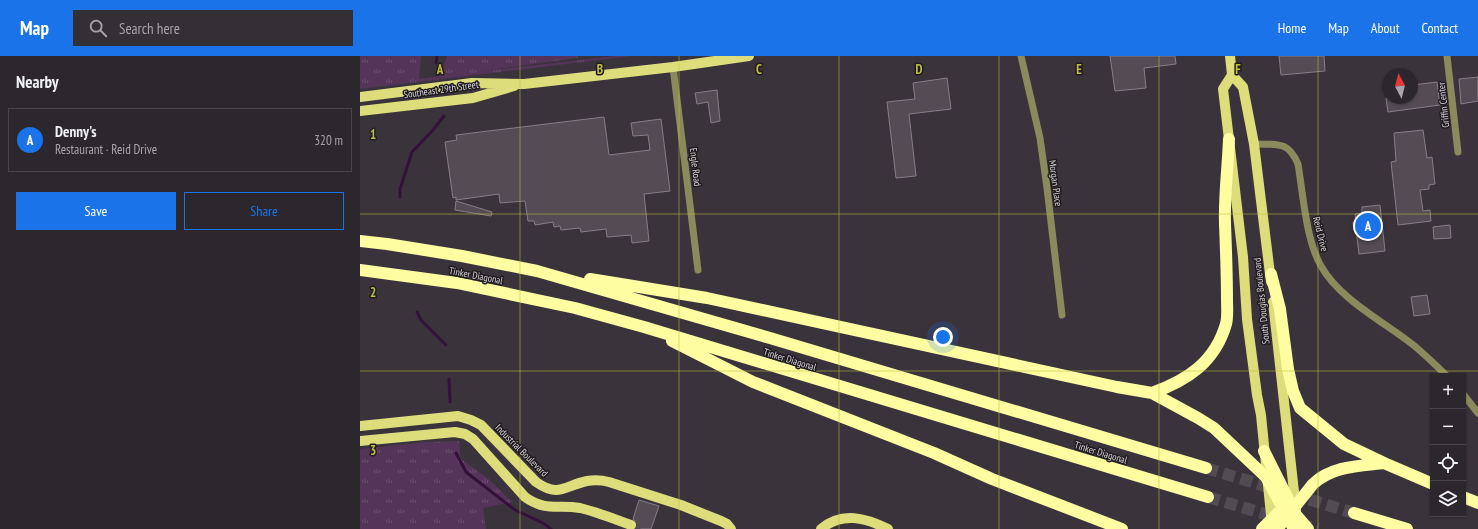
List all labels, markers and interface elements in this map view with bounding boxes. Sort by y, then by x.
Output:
search box [73,10,353,46]
text: Map [20,16,49,40]
icon: search [87,17,109,39]
text: Search here [119,19,180,38]
text: Home [1278,19,1306,37]
text: Map [1328,19,1349,37]
text: About [1371,19,1400,37]
text: Contact [1422,19,1458,37]
text: A [436,61,444,78]
text: B [597,61,603,78]
text: C [756,61,762,78]
text: D [916,61,923,78]
text: E [1076,61,1082,78]
text: F [1235,61,1241,78]
north arrow [1382,68,1418,104]
text: Nearby [16,71,59,93]
street label: Southeast 29th Street [403,78,480,101]
street label: Griffin Center [1435,81,1452,128]
text: Denny's [55,122,97,141]
text: 1 [370,126,376,143]
text: A [27,132,33,149]
text: 320 m [314,132,343,149]
text: Restaurant · Reid Drive [55,141,157,158]
street label: Engle Road [687,147,704,187]
street label: Morgan Place [1046,159,1065,207]
button: Save [16,192,176,230]
button: Share [184,192,344,230]
pin: A [1355,211,1381,241]
street label: Reid Drive [1310,215,1331,253]
street label: South Douglas Boulevard [1250,257,1273,345]
street label: Tinker Diagonal [448,264,505,287]
text: 2 [370,284,376,301]
your location [933,327,953,347]
street label: Tinker Diagonal [762,345,818,374]
map controls [1430,373,1466,517]
button: + [1430,373,1466,409]
button: − [1430,409,1466,445]
street label: Industrial Boulevard [492,421,551,480]
street label: Tinker Diagonal [1073,438,1129,467]
text: 3 [370,442,376,459]
button: locate [1430,445,1466,481]
button: layers [1430,481,1466,517]

